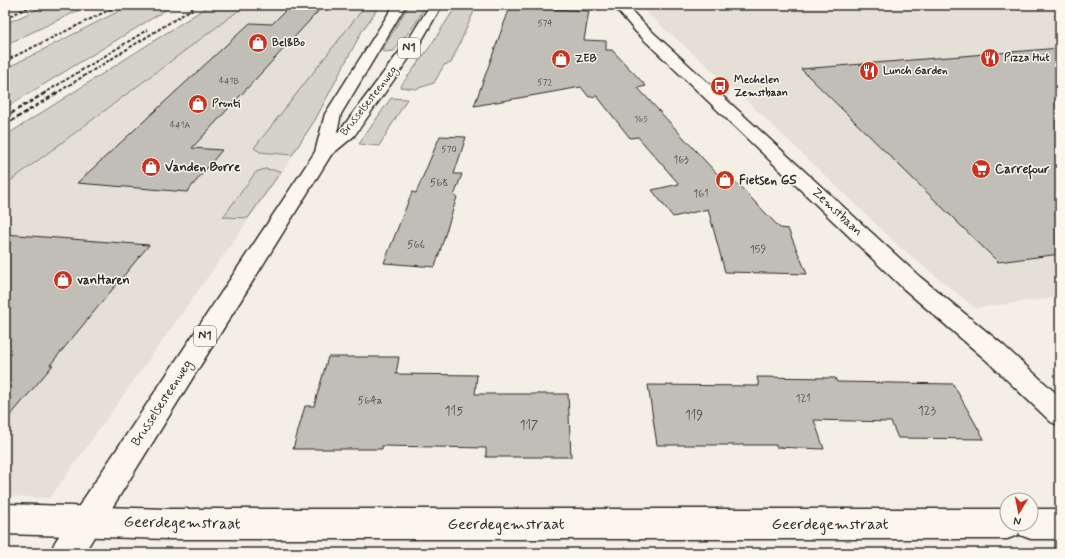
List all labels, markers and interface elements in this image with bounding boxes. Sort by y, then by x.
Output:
house number: 574 [537,18,553,29]
shop icon: Bel&Bo [247,32,269,54]
place label: Bel&Bo [272,36,305,50]
road number: N1 [398,38,420,58]
restaurant icon: Pizza Hut [979,47,1001,69]
shop icon: ZEB [550,48,572,70]
place label: Pizza Hut [1004,51,1051,65]
place label: ZEB [575,52,597,66]
restaurant icon: Lunch Garden [858,60,880,82]
street label: Brusselsesteenweg [337,63,402,139]
place label: Lunch Garden [883,64,948,78]
place label: Mechelen Zemstbaan [734,73,788,100]
bus stop icon: Mechelen Zemstbaan [709,75,731,97]
house number: 441B [219,76,239,87]
house number: 572 [537,77,553,88]
shop icon: Pronti [187,93,209,115]
place label: Pronti [212,97,240,111]
house number: 165 [634,114,648,125]
house number: 441A [170,120,190,131]
house number: 570 [441,144,457,155]
house number: 163 [673,153,689,167]
shop icon: Vanden Borre [140,156,162,178]
supermarket icon: Carrefour [970,158,992,180]
place label: Vanden Borre [165,159,241,176]
place label: Carrefour [995,161,1050,180]
shop icon: Fietsen GS [714,169,736,191]
place label: Fietsen GS [739,172,797,189]
house number: 568 [430,176,448,190]
street label: Zemstbaan [808,184,866,240]
house number: 161 [693,187,709,201]
house number: 566 [407,238,425,252]
house number: 159 [750,243,766,257]
shop icon: vanHaren [52,269,74,291]
place label: vanHaren [77,272,130,289]
road number: N1 [194,326,216,346]
street label: Brusselsesteenweg [128,356,197,450]
house number: 121 [795,392,811,406]
house number: 564a [358,394,383,408]
house number: 115 [445,403,463,420]
house number: 123 [918,403,937,420]
house number: 119 [685,407,703,424]
house number: 117 [520,417,538,434]
north arrow [999,492,1039,532]
street label: Geerdegemstraat [123,511,241,535]
text: N [1013,513,1022,528]
street label: Geerdegemstraat [447,514,565,535]
street label: Geerdegemstraat [771,514,889,535]

